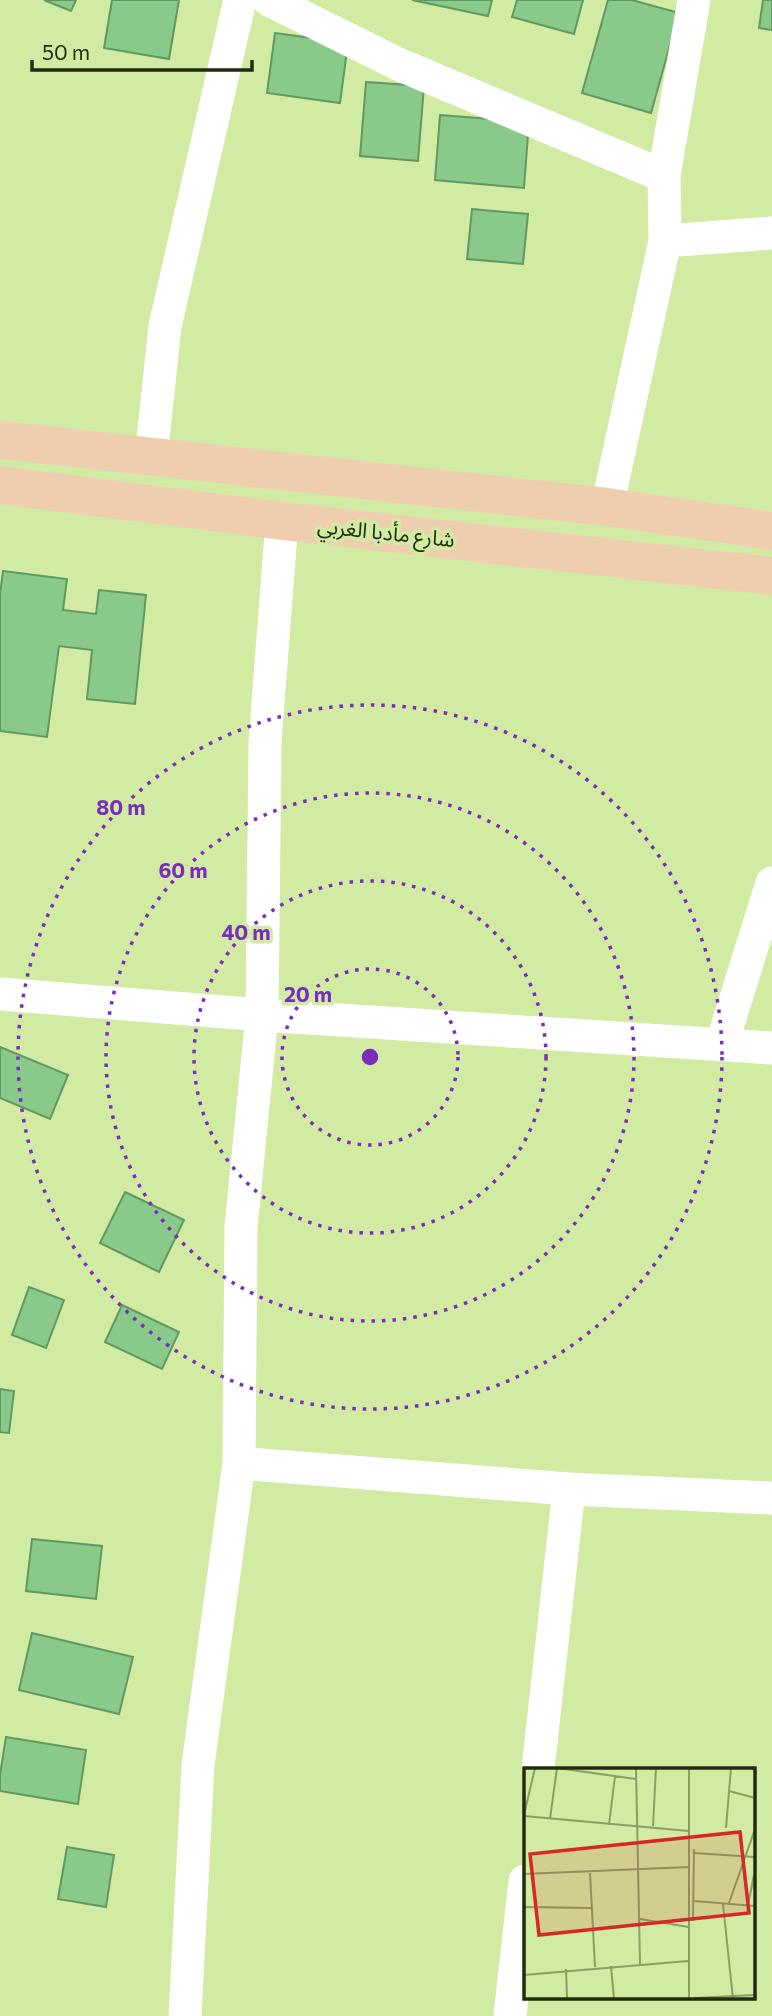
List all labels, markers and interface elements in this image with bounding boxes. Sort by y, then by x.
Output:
scale bar [32,28,252,72]
text: 50 m [42,39,90,64]
street label: شارع مأدبا الغربي [316,512,456,556]
text: 80 m [96,794,146,819]
text: 60 m [158,857,208,882]
text: 40 m [221,919,271,944]
text: 20 m [284,981,332,1006]
centre of rings [358,1045,382,1069]
inset map [524,1768,754,1998]

